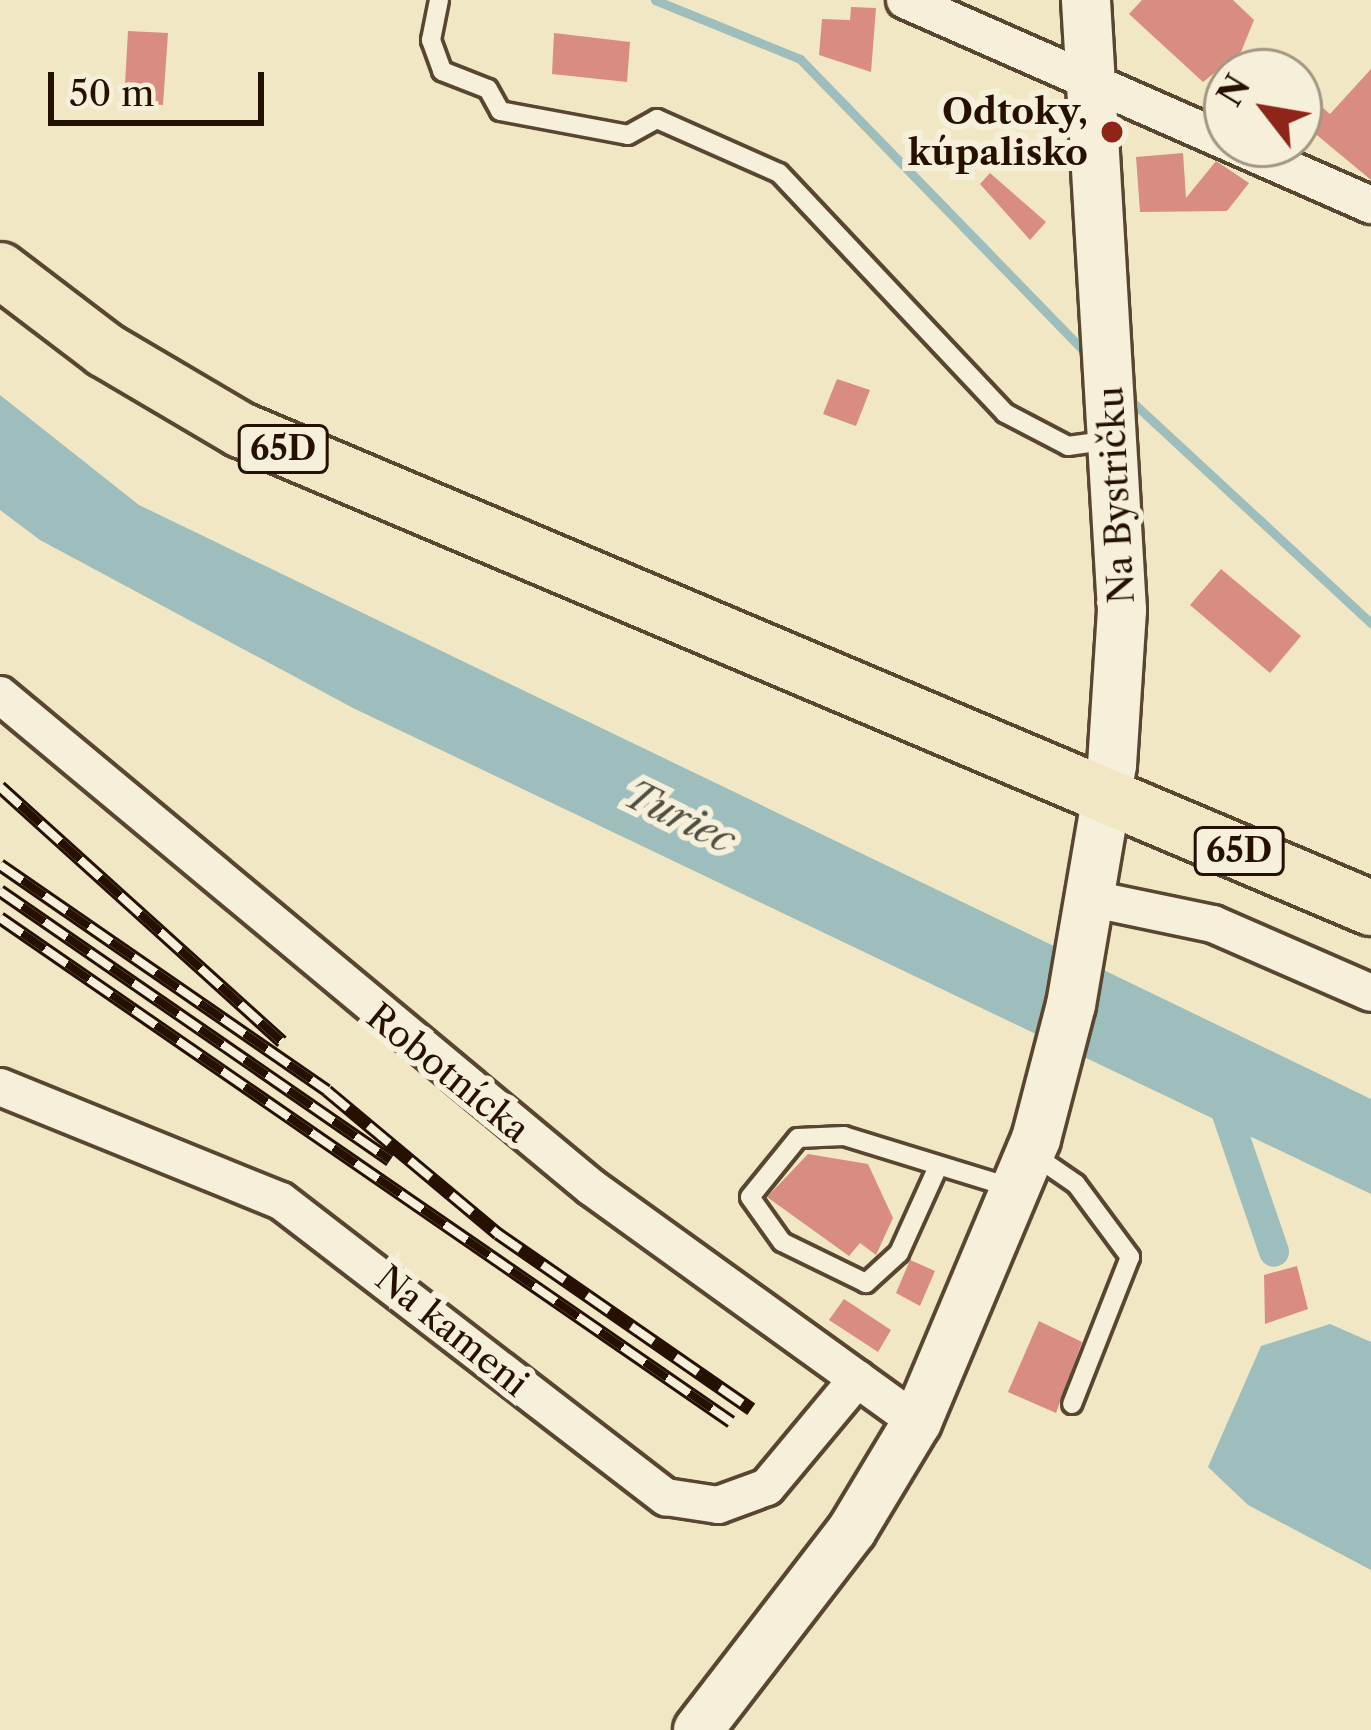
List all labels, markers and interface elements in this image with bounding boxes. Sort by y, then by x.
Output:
scale bar [54,48,270,122]
north arrow [1203,48,1323,168]
text: N [1209,68,1259,114]
text: 50 m [69,71,154,115]
place label: Odtoky, kúpalisko [908,89,1088,174]
marker: Odtoky, kúpalisko [1099,119,1125,145]
street label: Na Bystričku [1089,385,1143,605]
road number: 65D [235,422,331,476]
water label: Turiec [618,771,742,863]
road number: 65D [1191,824,1287,878]
street label: Robotnícka [358,995,538,1151]
street label: Na kameni [367,1256,537,1406]

